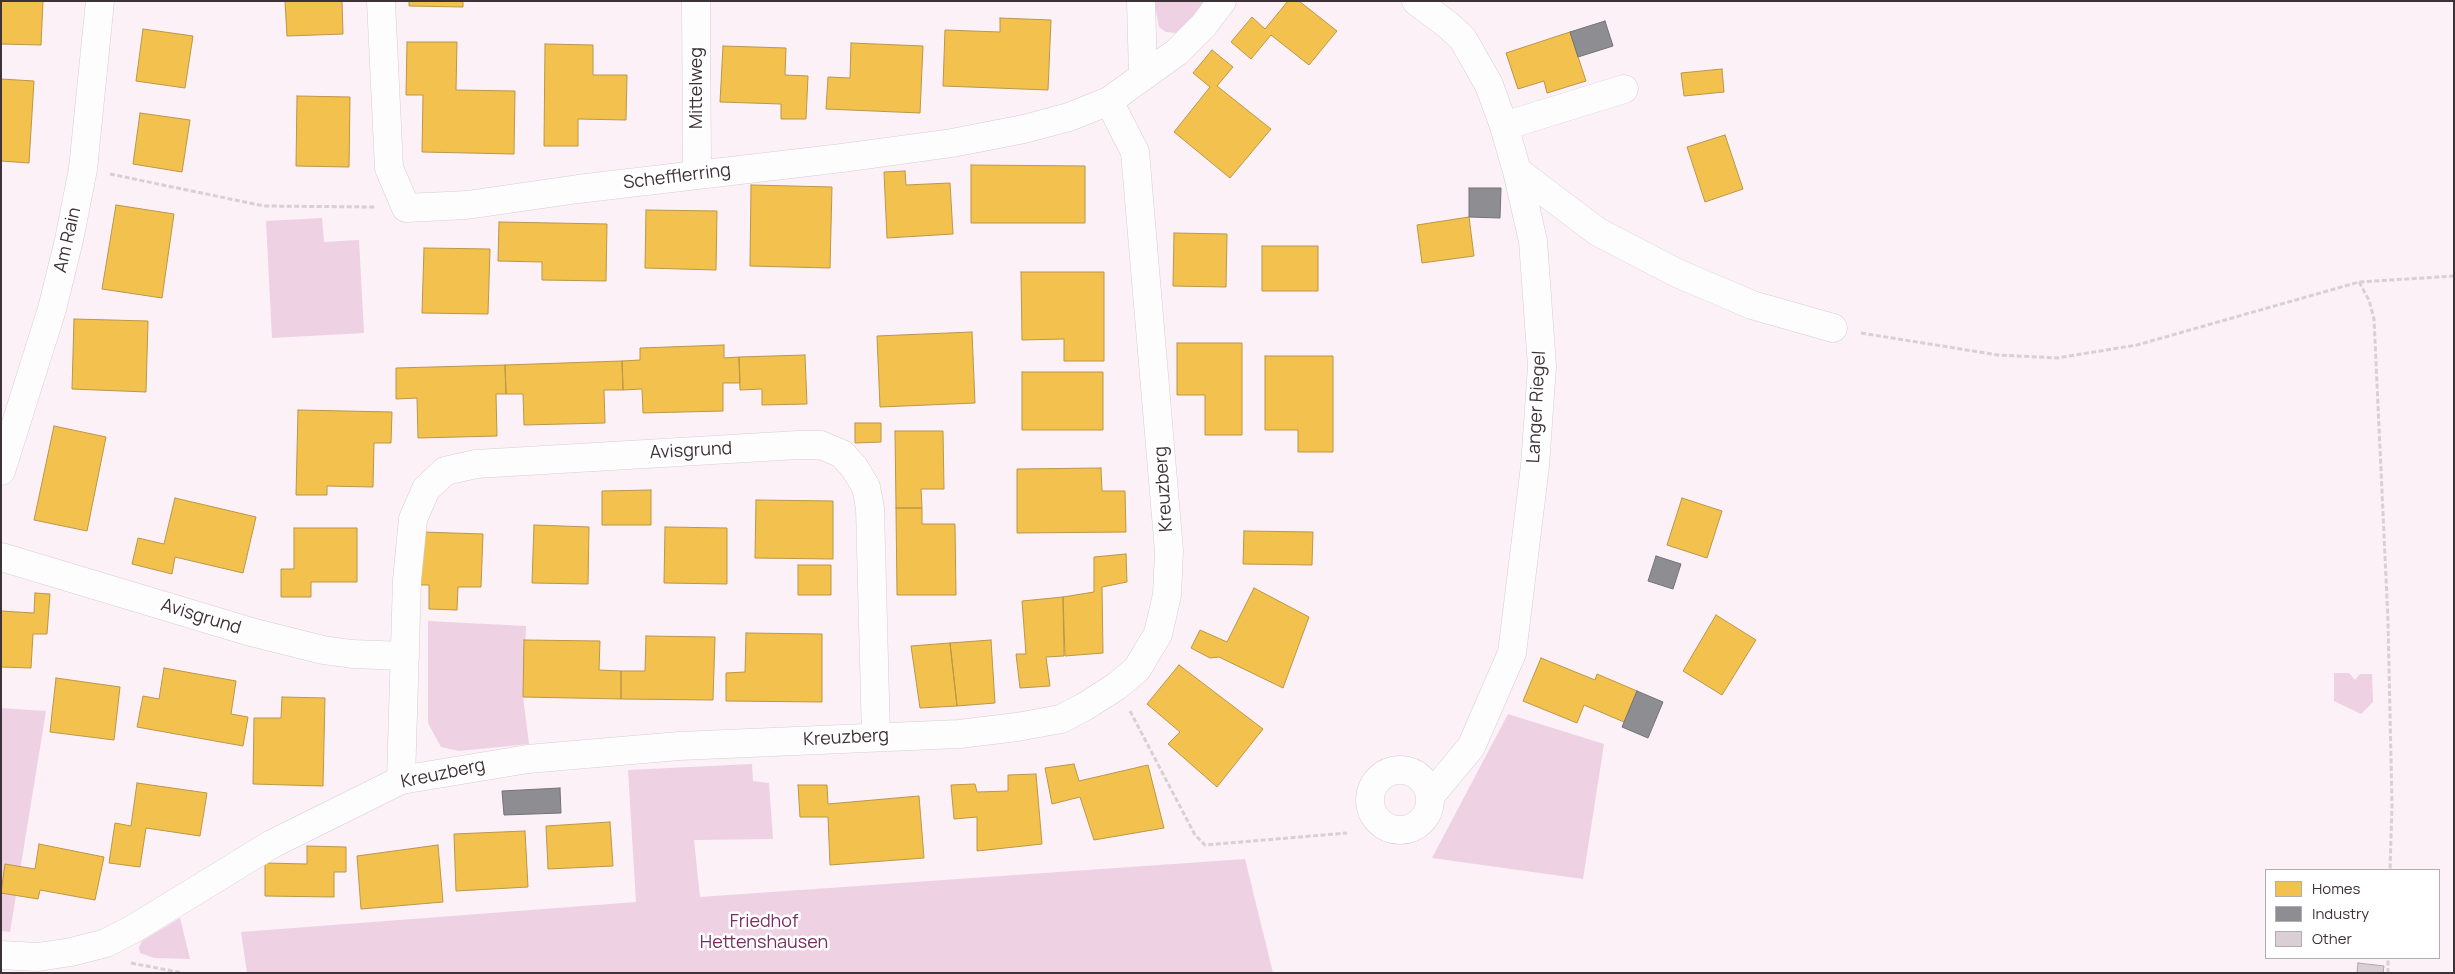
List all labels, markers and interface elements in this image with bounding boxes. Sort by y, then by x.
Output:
street label: Mittelweg [686,47,708,129]
street label: Schefflerring [622,160,732,194]
street label: Am Rain [50,205,86,275]
street label: Langer Riegel [1523,350,1551,464]
street label: Avisgrund [649,438,733,464]
street label: Kreuzberg [1150,446,1178,532]
street label: Avisgrund [158,595,244,639]
street label: Kreuzberg [803,725,889,751]
street label: Kreuzberg [399,755,487,793]
legend [2265,869,2440,959]
text: Homes [2312,878,2360,899]
text: Industry [2312,903,2369,924]
park label: Friedhof Hettenshausen [700,911,828,954]
text: Other [2312,928,2352,949]

